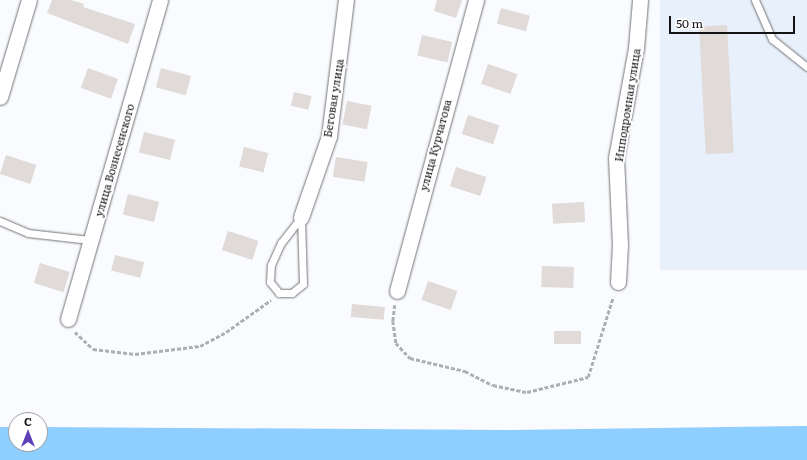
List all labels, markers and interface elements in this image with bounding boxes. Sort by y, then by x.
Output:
scale bar [671,8,797,34]
text: 50 m [676,14,703,32]
street label: Ипподромная улица [612,47,642,163]
street label: Беговая улица [320,58,346,138]
street label: улица Курчатова [416,98,454,192]
street label: улица Вознесенского [92,102,136,218]
north arrow [8,412,48,452]
text: С [24,413,32,429]

